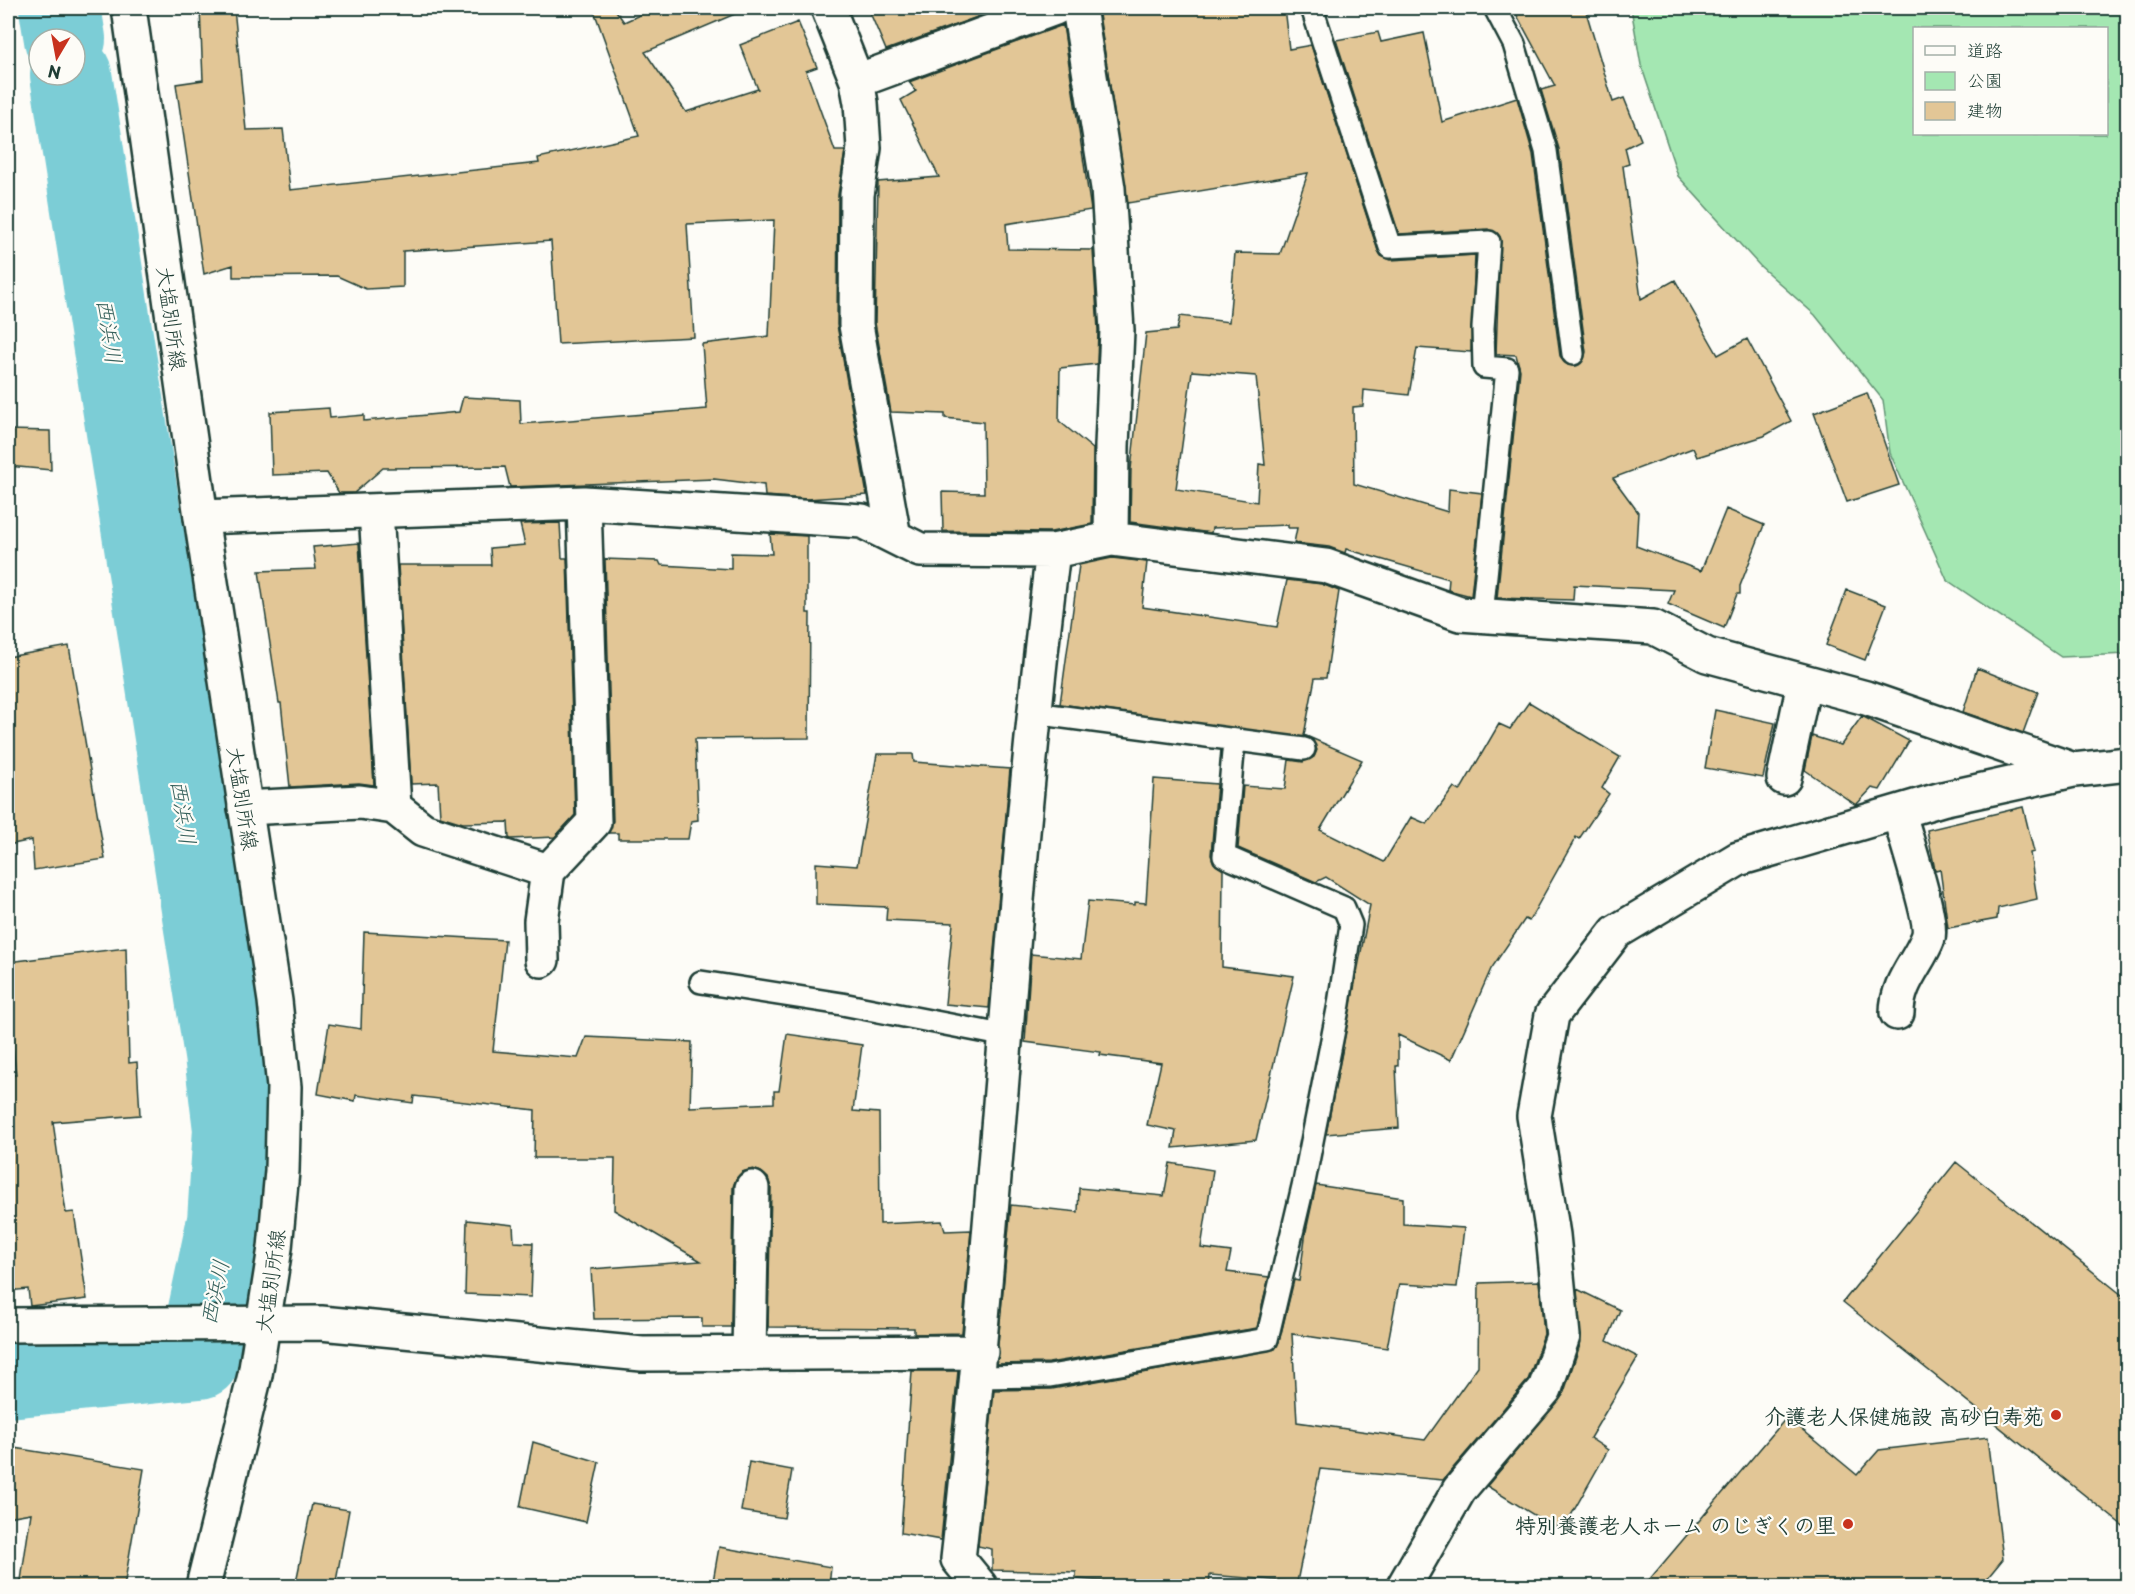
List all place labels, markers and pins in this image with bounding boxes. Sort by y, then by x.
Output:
place label: 介護老人保健施設 高砂白寿苑 [1764,1399,2044,1431]
marker: 介護老人保健施設 高砂白寿苑 [2049,1408,2063,1422]
place label: 特別養護老人ホーム のじぎくの里 [1515,1508,1836,1540]
marker: 特別養護老人ホーム のじぎくの里 [1841,1517,1855,1531]

